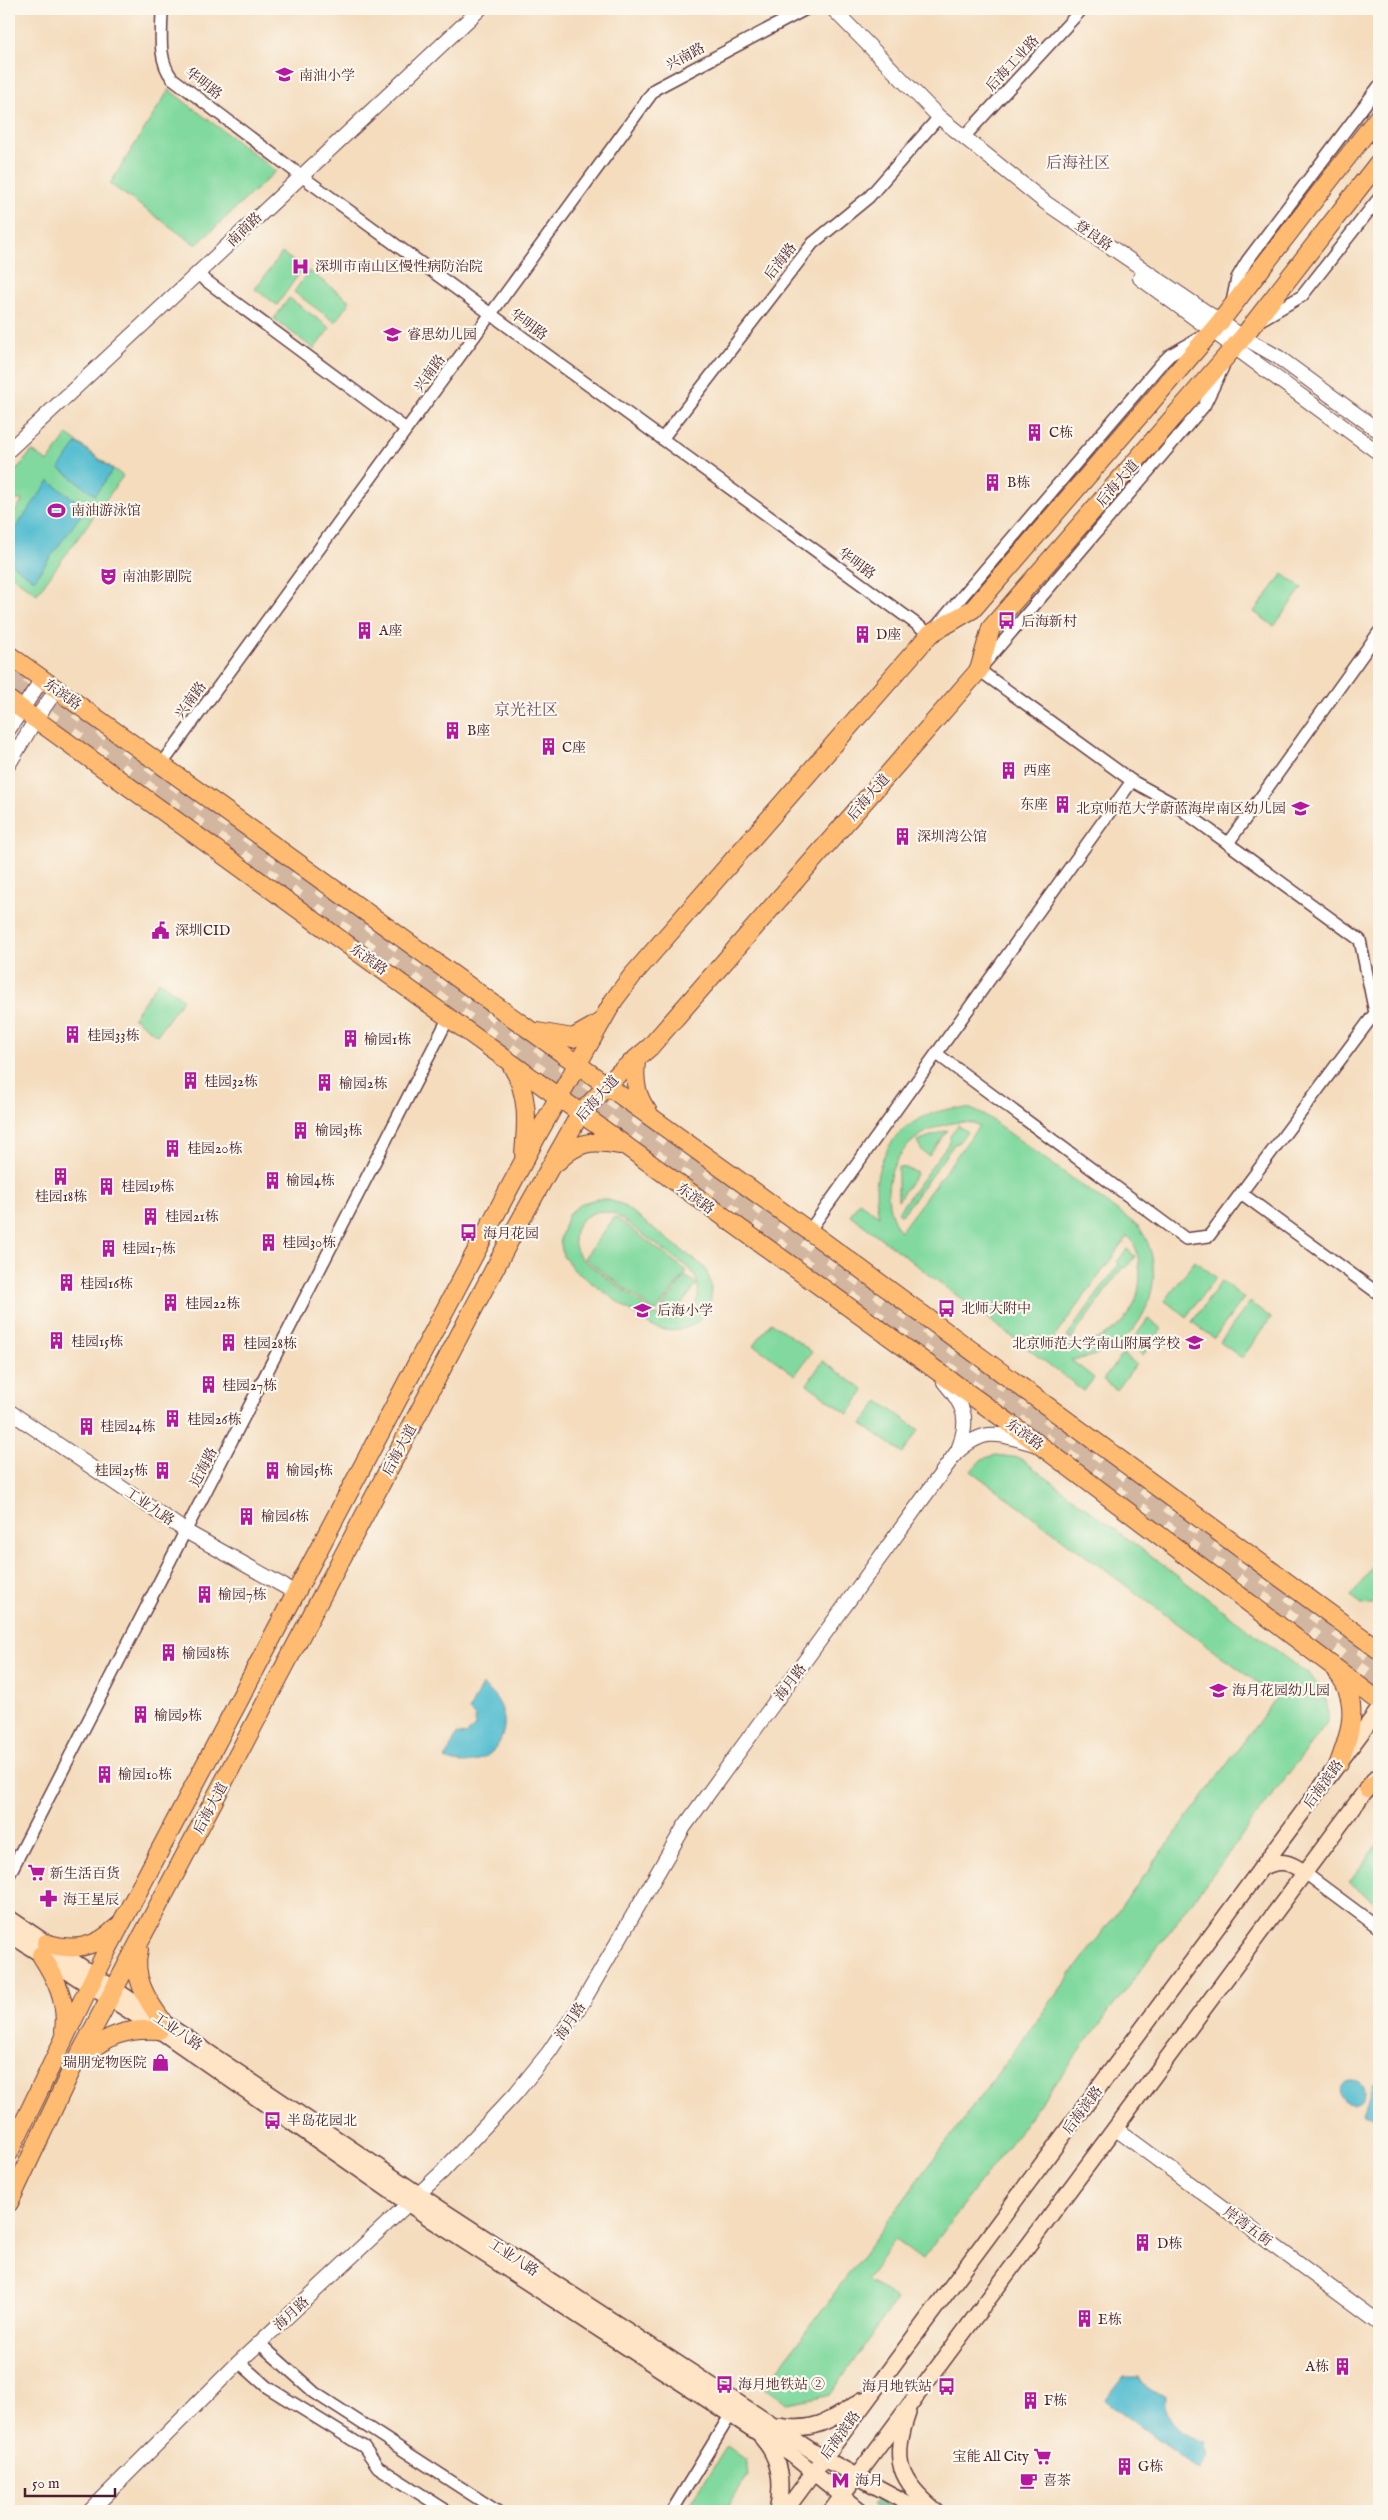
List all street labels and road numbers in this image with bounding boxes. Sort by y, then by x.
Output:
street label: 后海工业路 [982,32,1043,95]
street label: 兴南路 [663,39,708,75]
street label: 华明路 [181,64,226,104]
street label: 南商路 [223,209,266,251]
street label: 登良路 [1071,216,1116,255]
street label: 后海路 [761,240,801,284]
street label: 华明路 [506,305,551,344]
street label: 兴南路 [410,351,449,396]
street label: 后海大道 [1093,457,1143,511]
street label: 华明路 [834,544,879,583]
street label: 东滨路 [40,675,85,714]
street label: 兴南路 [171,678,210,723]
street label: 后海大道 [844,771,894,825]
street label: 东滨路 [346,940,391,979]
street label: 后海大道 [572,1072,623,1125]
street label: 东滨路 [673,1179,718,1218]
street label: 东滨路 [1002,1415,1047,1454]
street label: 后海大道 [379,1422,421,1479]
street label: 近海路 [186,1445,221,1490]
street label: 工业九路 [121,1484,178,1530]
street label: 海月路 [771,1660,811,1705]
street label: 后海滨路 [1300,1757,1348,1813]
street label: 后海大道 [190,1780,232,1837]
street label: 海月路 [552,1999,590,2044]
street label: 工业八路 [149,2009,206,2055]
street label: 后海滨路 [1059,2083,1107,2138]
street label: 岸湾五街 [1219,2203,1275,2251]
street label: 工业八路 [485,2235,542,2281]
street label: 海月路 [270,2293,313,2335]
street label: 后海滨路 [817,2408,865,2464]

